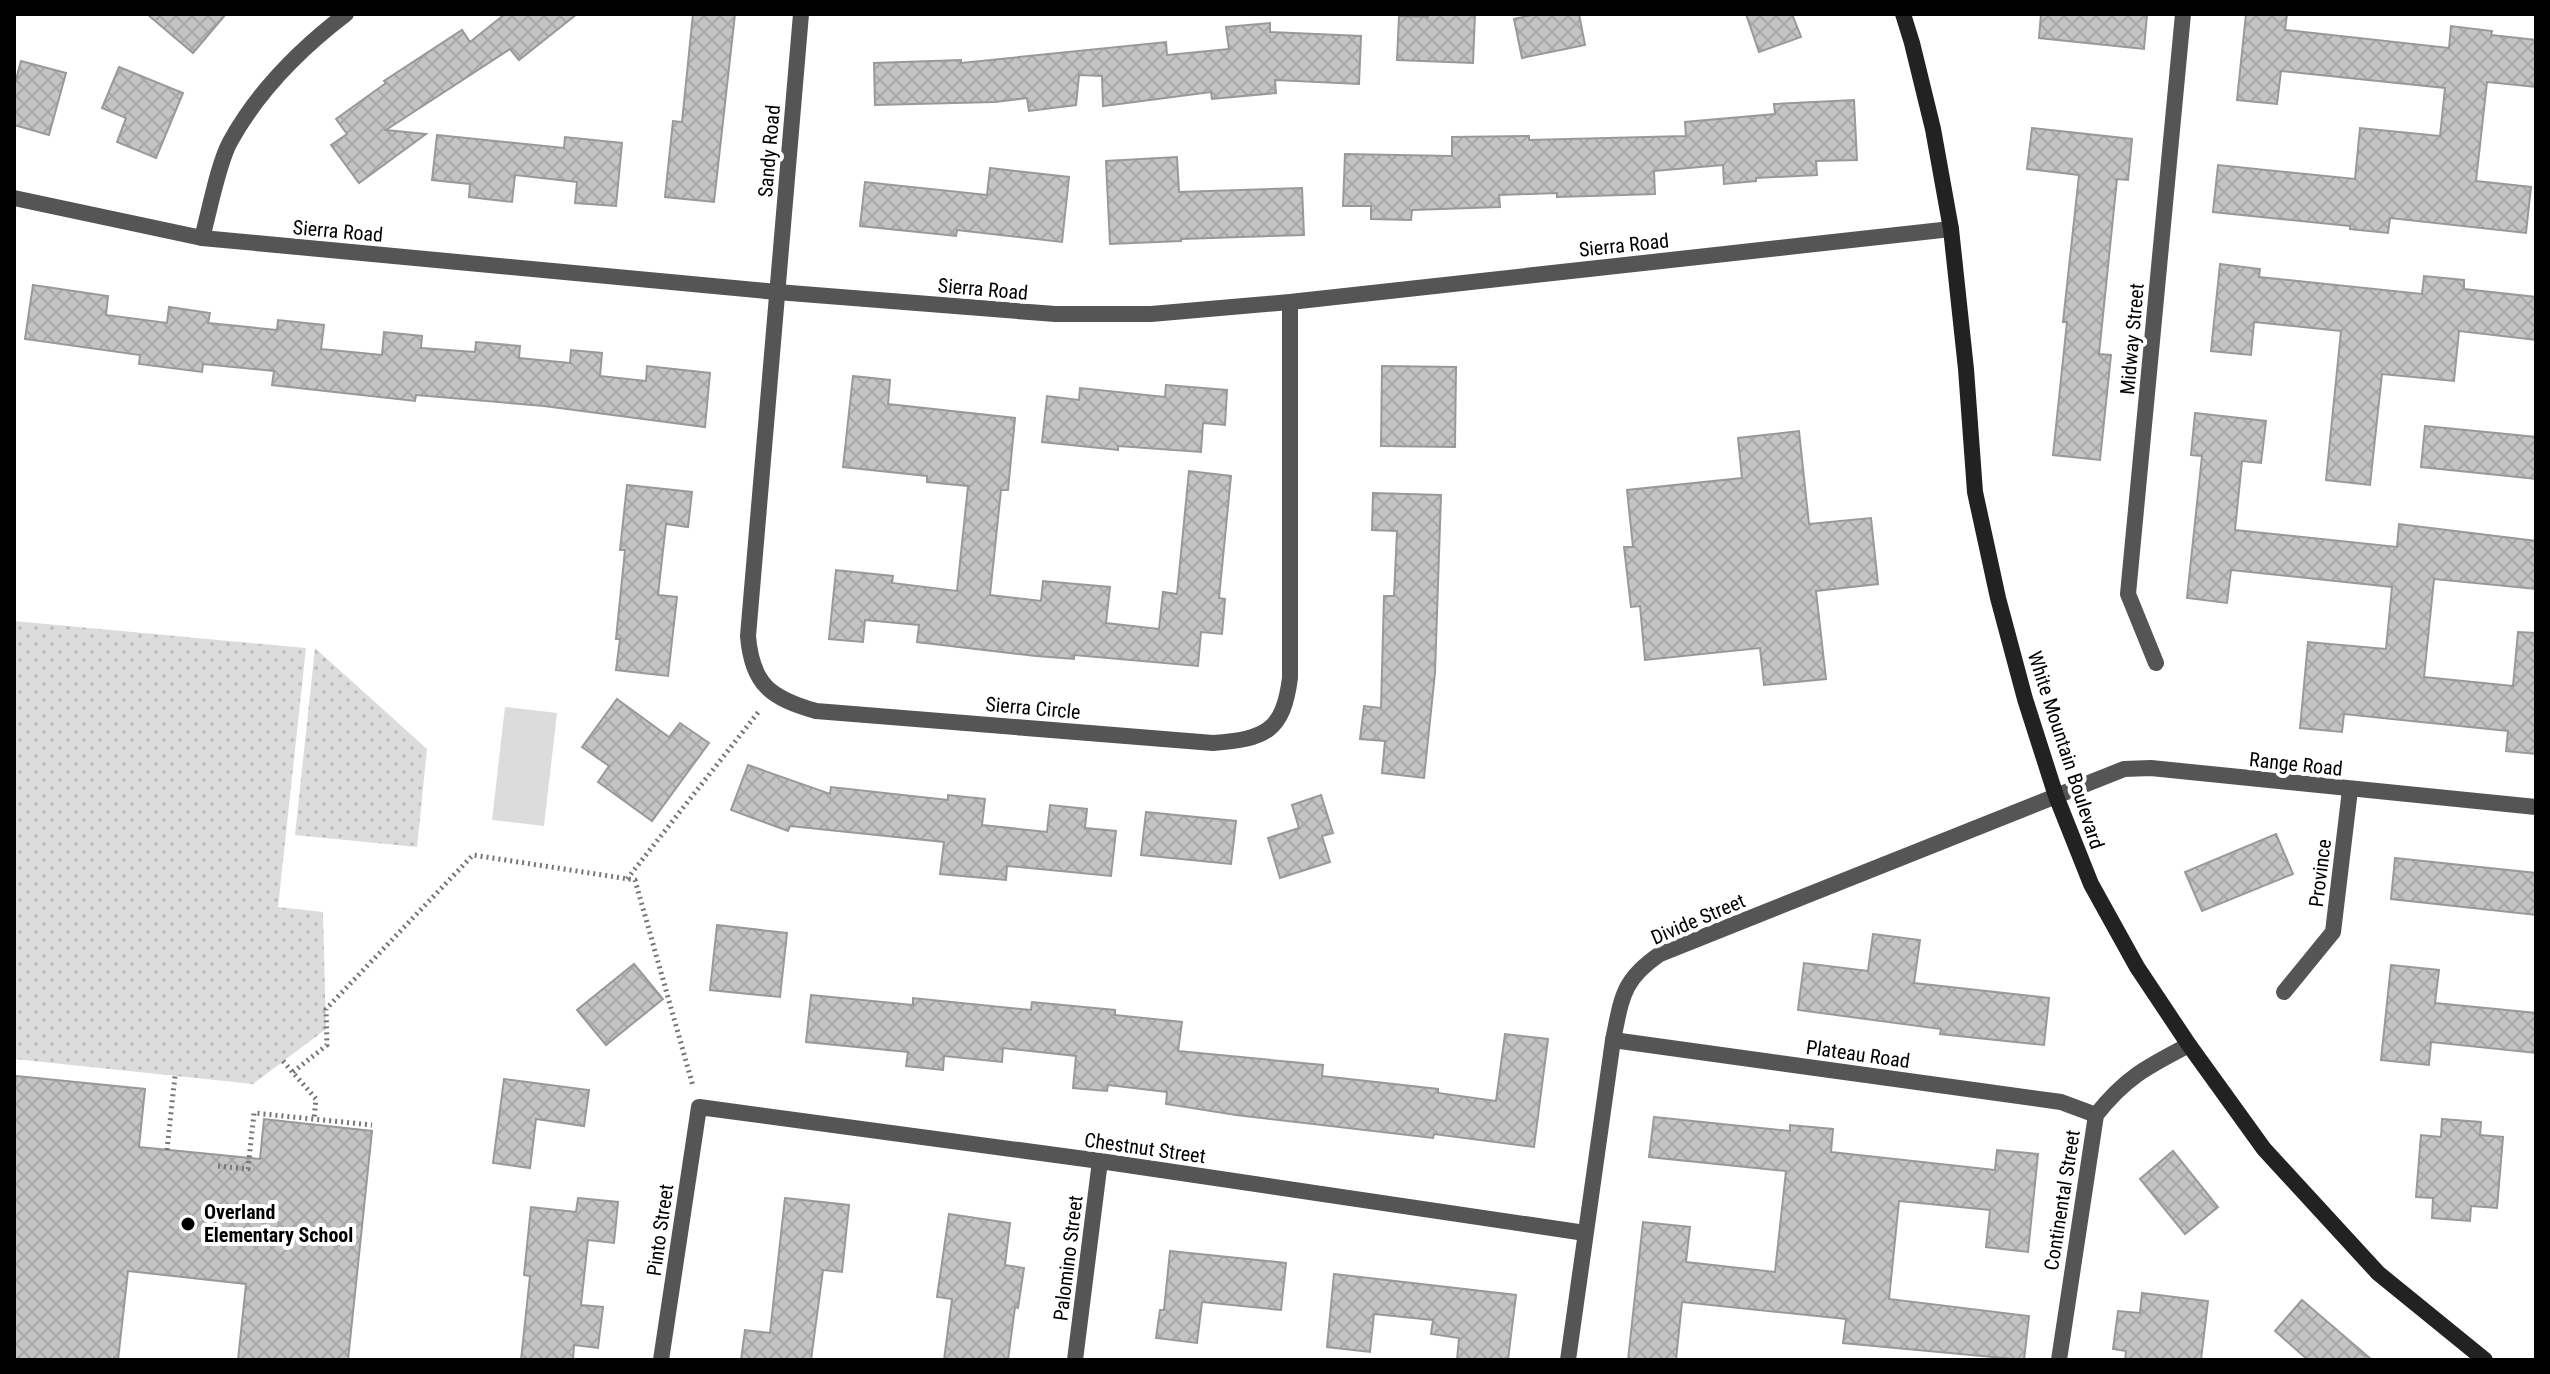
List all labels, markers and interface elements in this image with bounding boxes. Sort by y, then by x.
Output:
street label: Sandy Road [753,104,785,198]
street label: Sierra Road [292,215,384,247]
street label: Sierra Road [1578,228,1670,262]
street label: Sierra Road [937,273,1029,305]
street label: Midway Street [2115,282,2149,396]
street label: White Mountain Boulevard [2023,648,2109,852]
street label: Sierra Circle [984,692,1082,724]
street label: Range Road [2248,747,2344,781]
street label: Province [2304,838,2336,908]
street label: Divide Street [1647,888,1749,950]
street label: Plateau Road [1805,1035,1911,1073]
street label: Chestnut Street [1083,1128,1207,1168]
street label: Continental Street [2039,1128,2085,1272]
street label: Pinto Street [642,1182,678,1278]
street label: Palomino Street [1048,1194,1088,1322]
place label: Overland Elementary School [204,1200,353,1247]
marker: Overland Elementary School [179,1215,197,1233]

